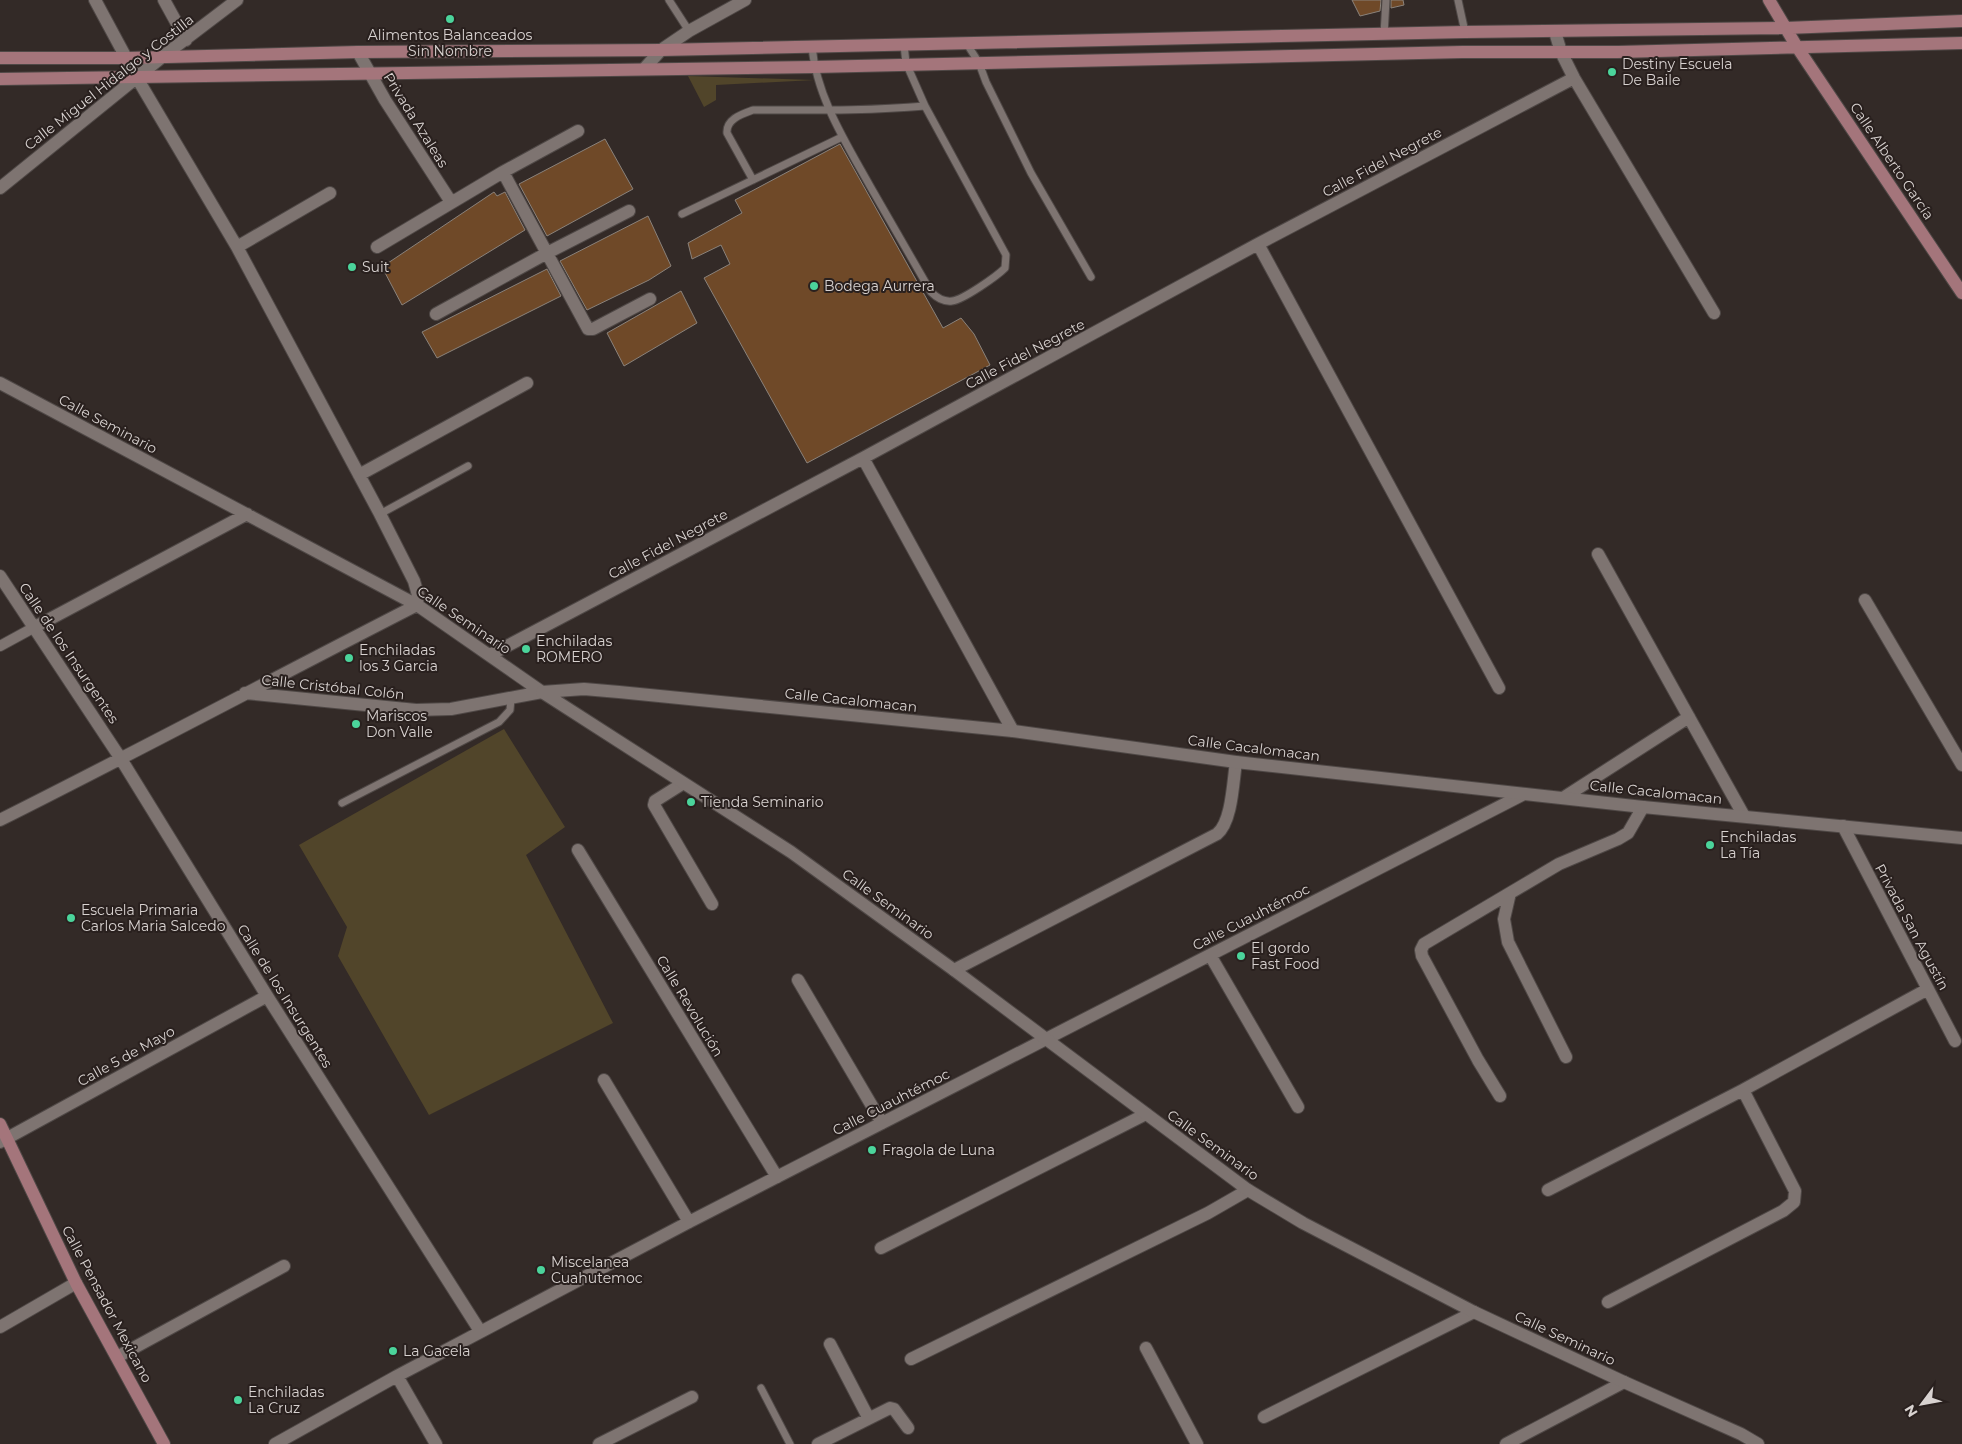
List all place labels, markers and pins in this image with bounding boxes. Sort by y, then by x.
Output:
marker: Alimentos Balanceados Sin Nombre [444,13,456,25]
place label: Alimentos Balanceados Sin Nombre [368,26,533,60]
place label: Destiny Escuela De Baile [1622,55,1733,89]
marker: Destiny Escuela De Baile [1606,66,1618,78]
place label: Suit [362,258,390,276]
marker: Suit [346,261,358,273]
place label: Bodega Aurrera [824,277,935,295]
marker: Bodega Aurrera [808,280,820,292]
place label: Enchiladas ROMERO [536,632,613,666]
place label: Enchiladas los 3 Garcia [359,641,438,675]
marker: Enchiladas ROMERO [520,643,532,655]
marker: Enchiladas los 3 Garcia [343,652,355,664]
place label: Mariscos Don Valle [366,707,433,741]
marker: Mariscos Don Valle [350,718,362,730]
place label: Tienda Seminario [701,793,824,811]
marker: Tienda Seminario [685,796,697,808]
place label: Enchiladas La Tía [1720,828,1797,862]
marker: Enchiladas La Tía [1704,839,1716,851]
place label: Escuela Primaria Carlos Maria Salcedo [81,901,226,935]
marker: Escuela Primaria Carlos Maria Salcedo [65,912,77,924]
place label: El gordo Fast Food [1251,939,1320,973]
marker: El gordo Fast Food [1235,950,1247,962]
place label: Fragola de Luna [882,1141,995,1159]
marker: Fragola de Luna [866,1144,878,1156]
place label: Miscelanea Cuahutemoc [551,1253,643,1287]
marker: Miscelanea Cuahutemoc [535,1264,547,1276]
place label: La Gacela [403,1342,471,1360]
marker: La Gacela [387,1345,399,1357]
place label: Enchiladas La Cruz [248,1383,325,1417]
marker: Enchiladas La Cruz [232,1394,244,1406]

